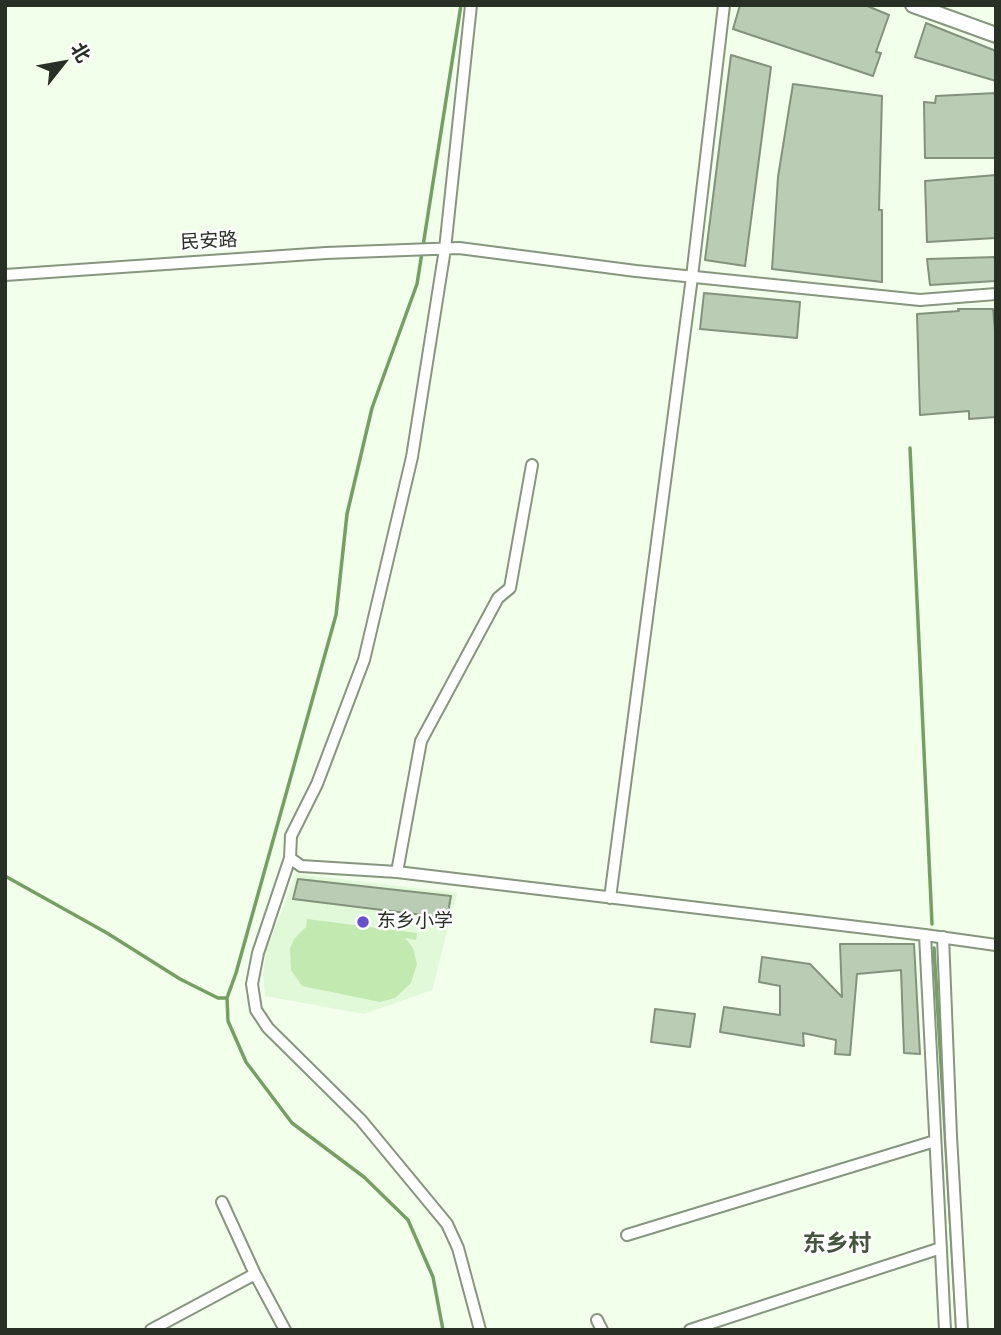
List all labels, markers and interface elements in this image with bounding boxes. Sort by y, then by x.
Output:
north arrow [28,28,98,98]
text: 北 [67,38,95,66]
street label: 民安路 [180,229,238,255]
place label: 东乡小学 [377,911,453,933]
marker: 东乡小学 [355,914,371,930]
district label: 东乡村 [803,1231,871,1259]

